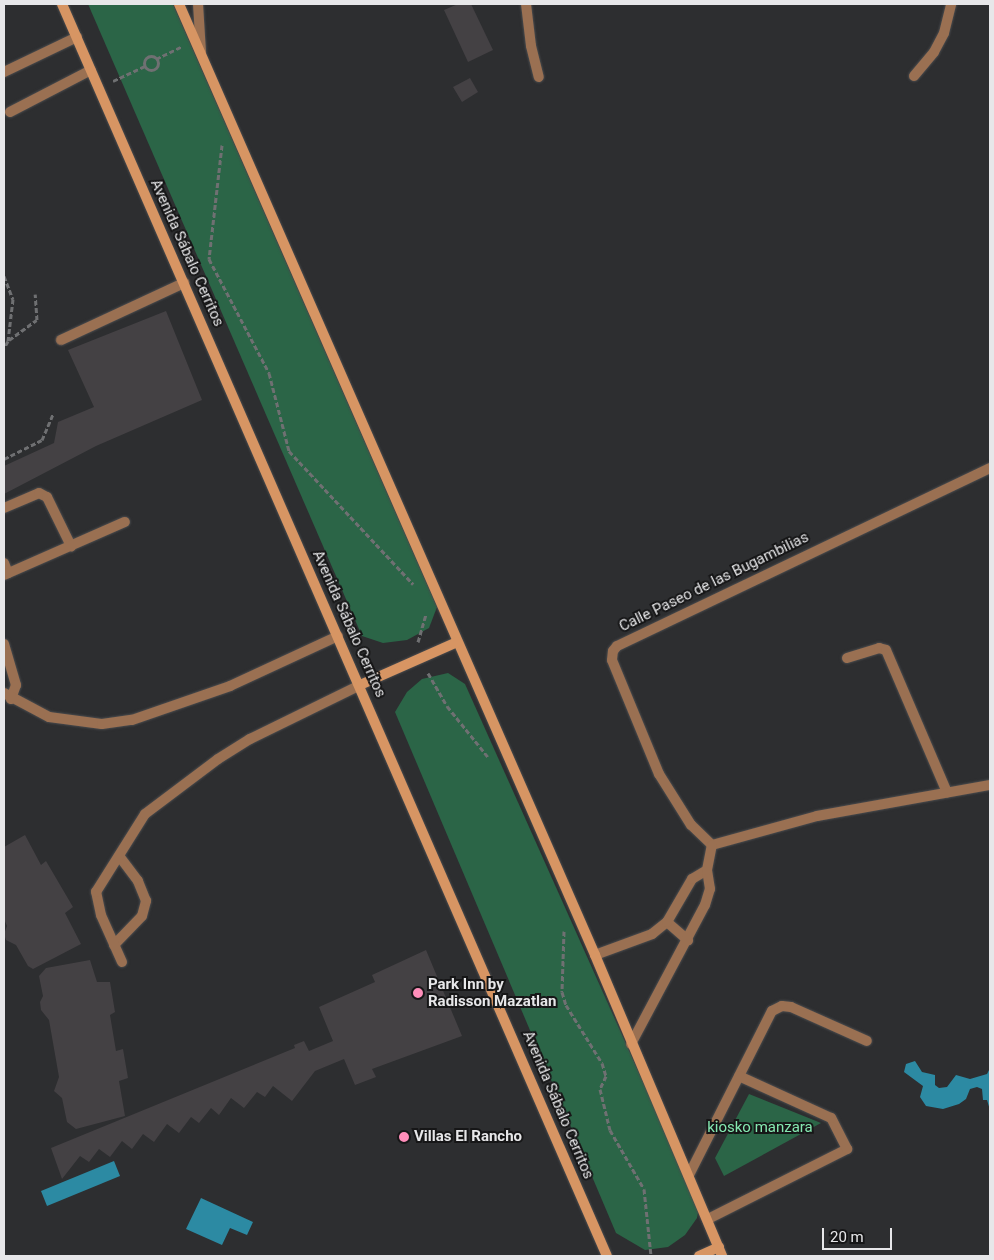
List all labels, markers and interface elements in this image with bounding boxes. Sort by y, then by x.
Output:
street label: Avenida Sábalo Cerritos [146,177,228,329]
street label: Calle Paseo de las Bugambilias [616,528,812,636]
street label: Avenida Sábalo Cerritos [308,548,390,700]
place label: Park Inn by Radisson Mazatlan [428,975,556,1010]
marker: Park Inn by Radisson Mazatlan [412,987,424,999]
street label: Avenida Sábalo Cerritos [519,1028,597,1182]
park label: kiosko manzara [707,1119,813,1137]
place label: Villas El Rancho [414,1128,522,1146]
marker: Villas El Rancho [398,1131,410,1143]
scale bar [824,1218,894,1250]
text: 20 m [830,1228,864,1246]

